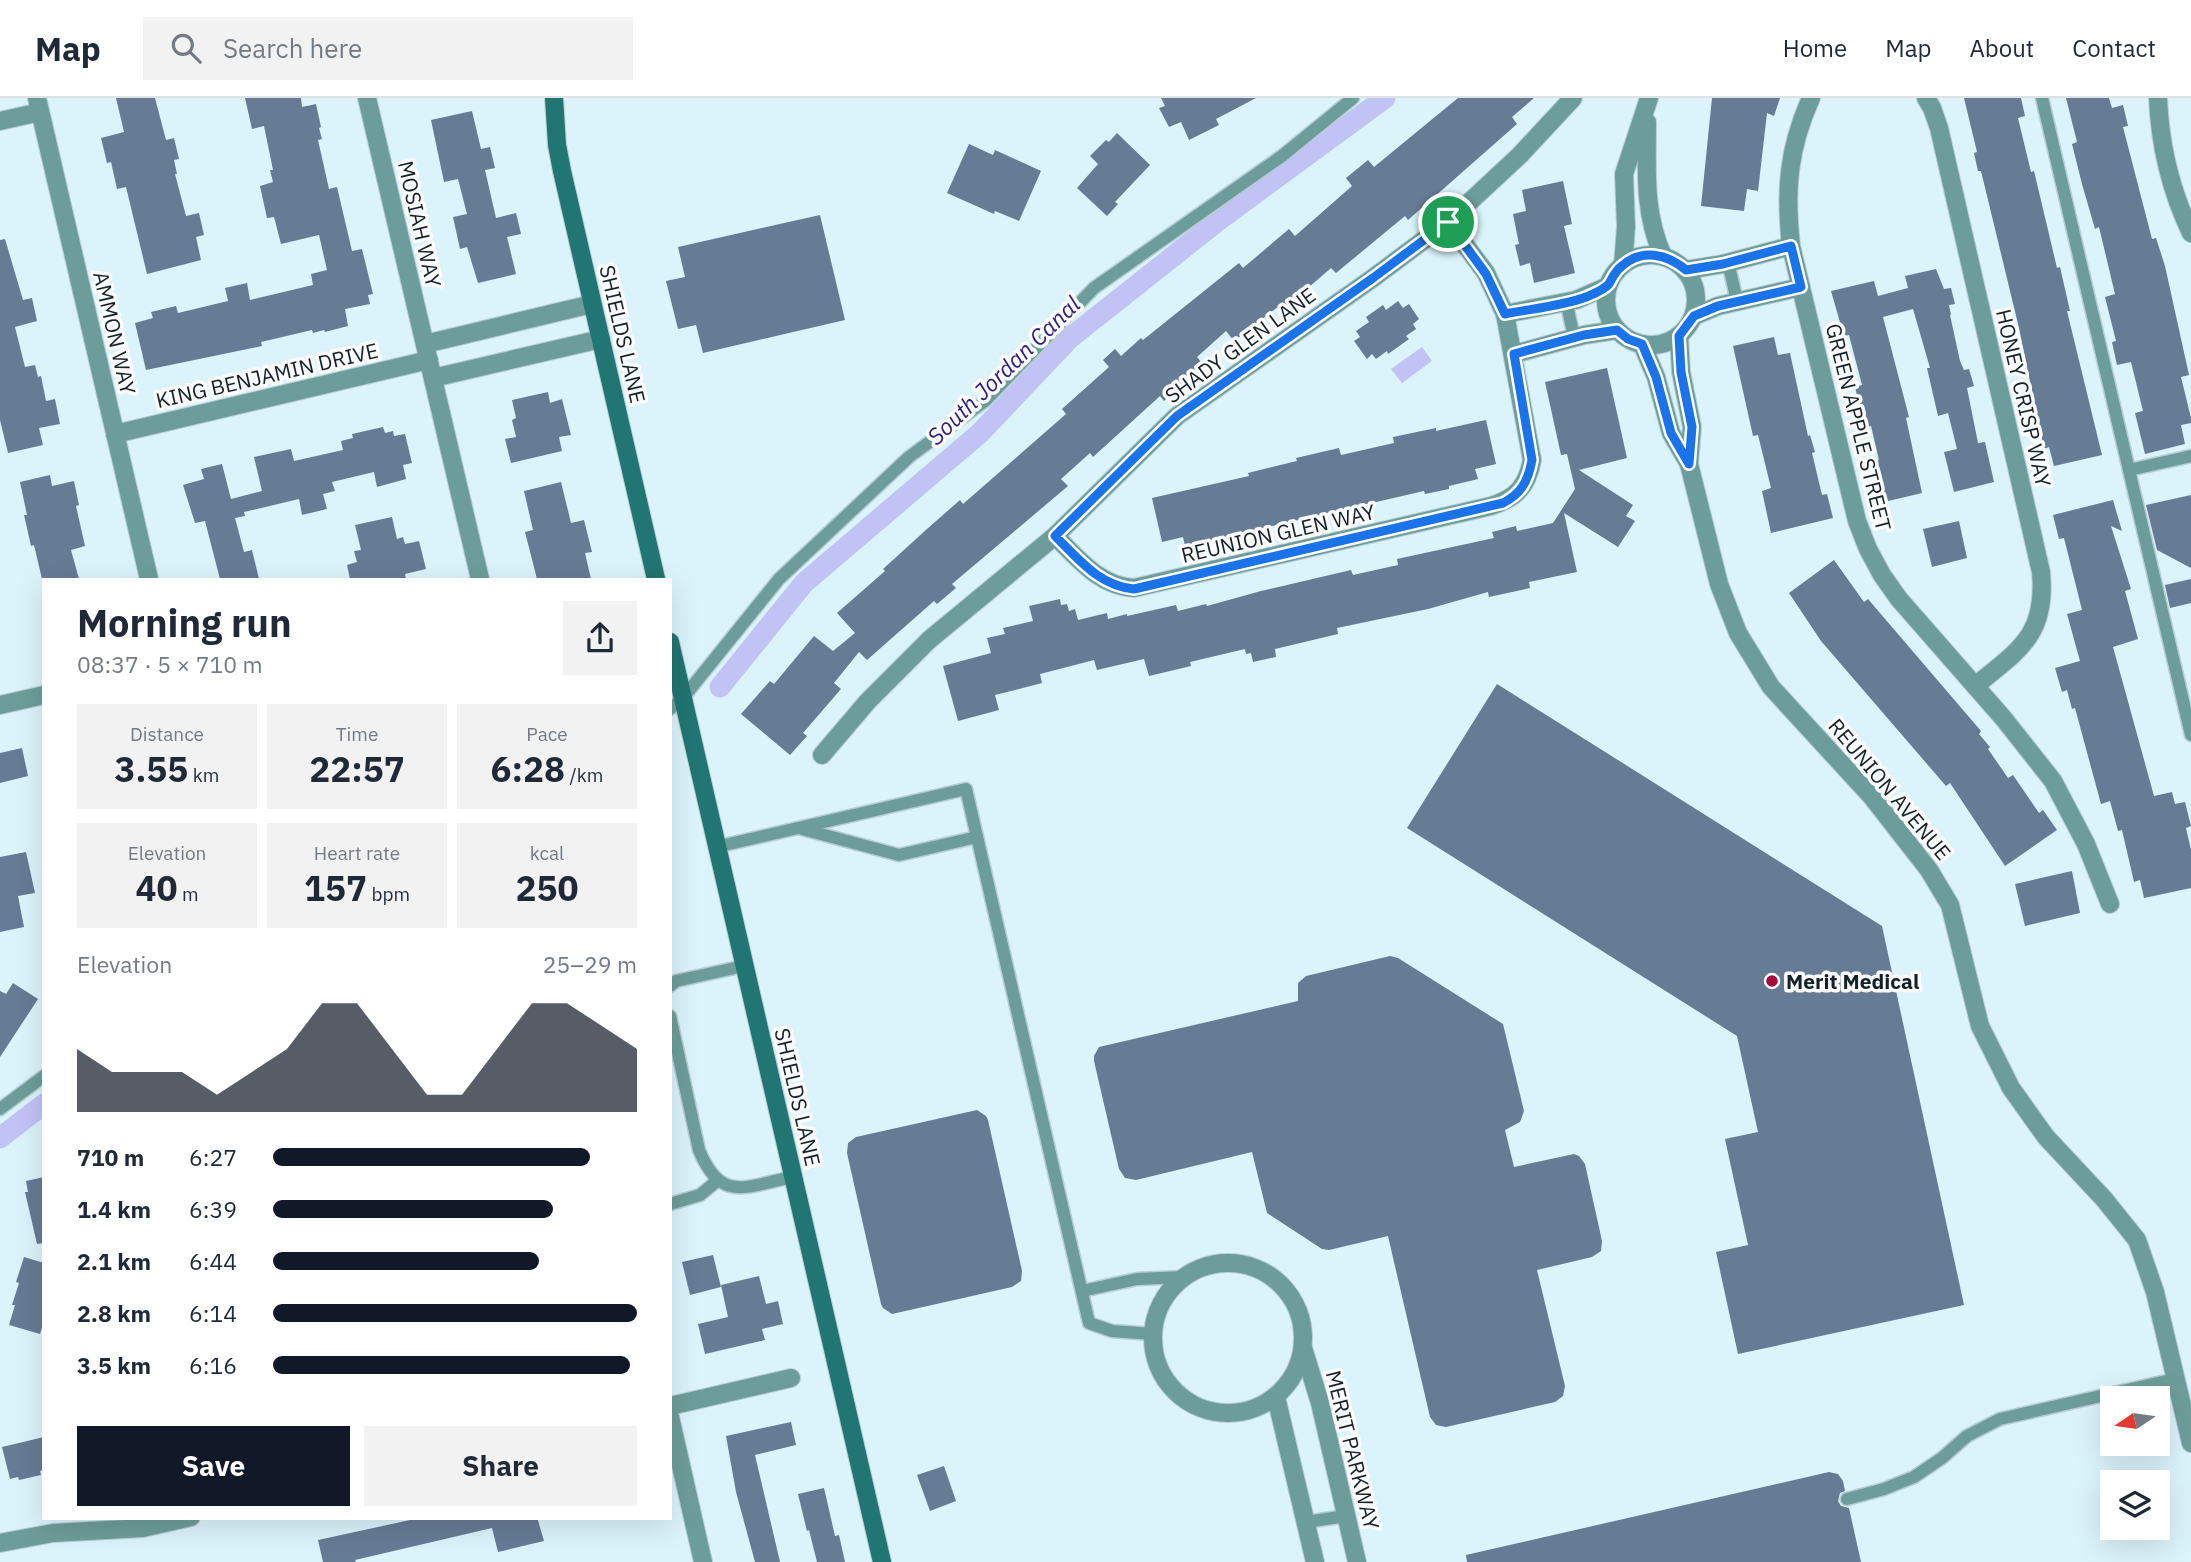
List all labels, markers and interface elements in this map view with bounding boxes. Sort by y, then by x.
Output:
search box [143,17,633,80]
text: Map [35,27,101,70]
icon: search [167,29,205,67]
text: Search here [223,31,362,65]
text: Home [1783,32,1847,64]
text: Map [1885,32,1931,64]
text: About [1969,32,2034,64]
text: Contact [2072,32,2156,64]
street label: MOSIAH WAY [392,158,448,291]
pin [1418,192,1478,252]
icon: arrive [1429,203,1467,241]
street label: SHIELDS LANE [594,262,652,406]
street label: AMMON WAY [87,269,143,398]
street label: SHADY GLEN LANE [1159,281,1321,409]
water label: South Jordan Canal [920,289,1087,451]
street label: HONEY CRISP WAY [1990,306,2058,490]
street label: GREEN APPLE STREET [1820,320,1898,534]
street label: KING BENJAMIN DRIVE [153,336,381,414]
street label: REUNION GLEN WAY [1178,497,1378,569]
text: Morning run [77,598,292,647]
button: share [563,601,637,675]
text: 08:37 · 5 × 710 m [77,649,263,679]
street label: REUNION AVENUE [1822,712,1958,866]
text: Distance [130,722,204,746]
text: Time [336,722,378,746]
text: Pace [526,722,568,746]
text: 3.55 [115,746,188,792]
text: 22:57 [309,746,405,792]
text: 6:28 [491,746,565,792]
text: km [188,763,219,787]
text: /km [565,763,603,787]
text: Elevation [128,841,206,865]
text: Heart rate [314,841,400,865]
text: kcal [530,841,564,865]
text: 40 [135,865,177,911]
text: 157 [304,865,367,911]
text: 250 [515,865,579,911]
text: m [177,882,199,906]
text: bpm [367,882,410,906]
text: Elevation [77,949,172,979]
text: 25–29 m [543,949,637,979]
place label: Merit Medical [1786,967,1919,995]
marker: Merit Medical [1764,973,1780,989]
street label: SHIELDS LANE [769,1025,827,1169]
text: 710 m [77,1142,144,1172]
text: 6:27 [189,1142,237,1172]
text: 1.4 km [77,1194,151,1224]
text: 6:39 [189,1194,237,1224]
text: 2.1 km [77,1246,151,1276]
text: 6:44 [189,1246,237,1276]
text: 2.8 km [77,1298,151,1328]
text: 6:14 [189,1298,237,1328]
text: 3.5 km [77,1350,151,1380]
text: 6:16 [189,1350,237,1380]
street label: MERIT PARKWAY [1320,1367,1386,1533]
north arrow [2100,1386,2170,1456]
map controls [2100,1386,2170,1540]
button: Save [77,1426,350,1506]
button: Share [364,1426,637,1506]
button: layers [2100,1470,2170,1540]

